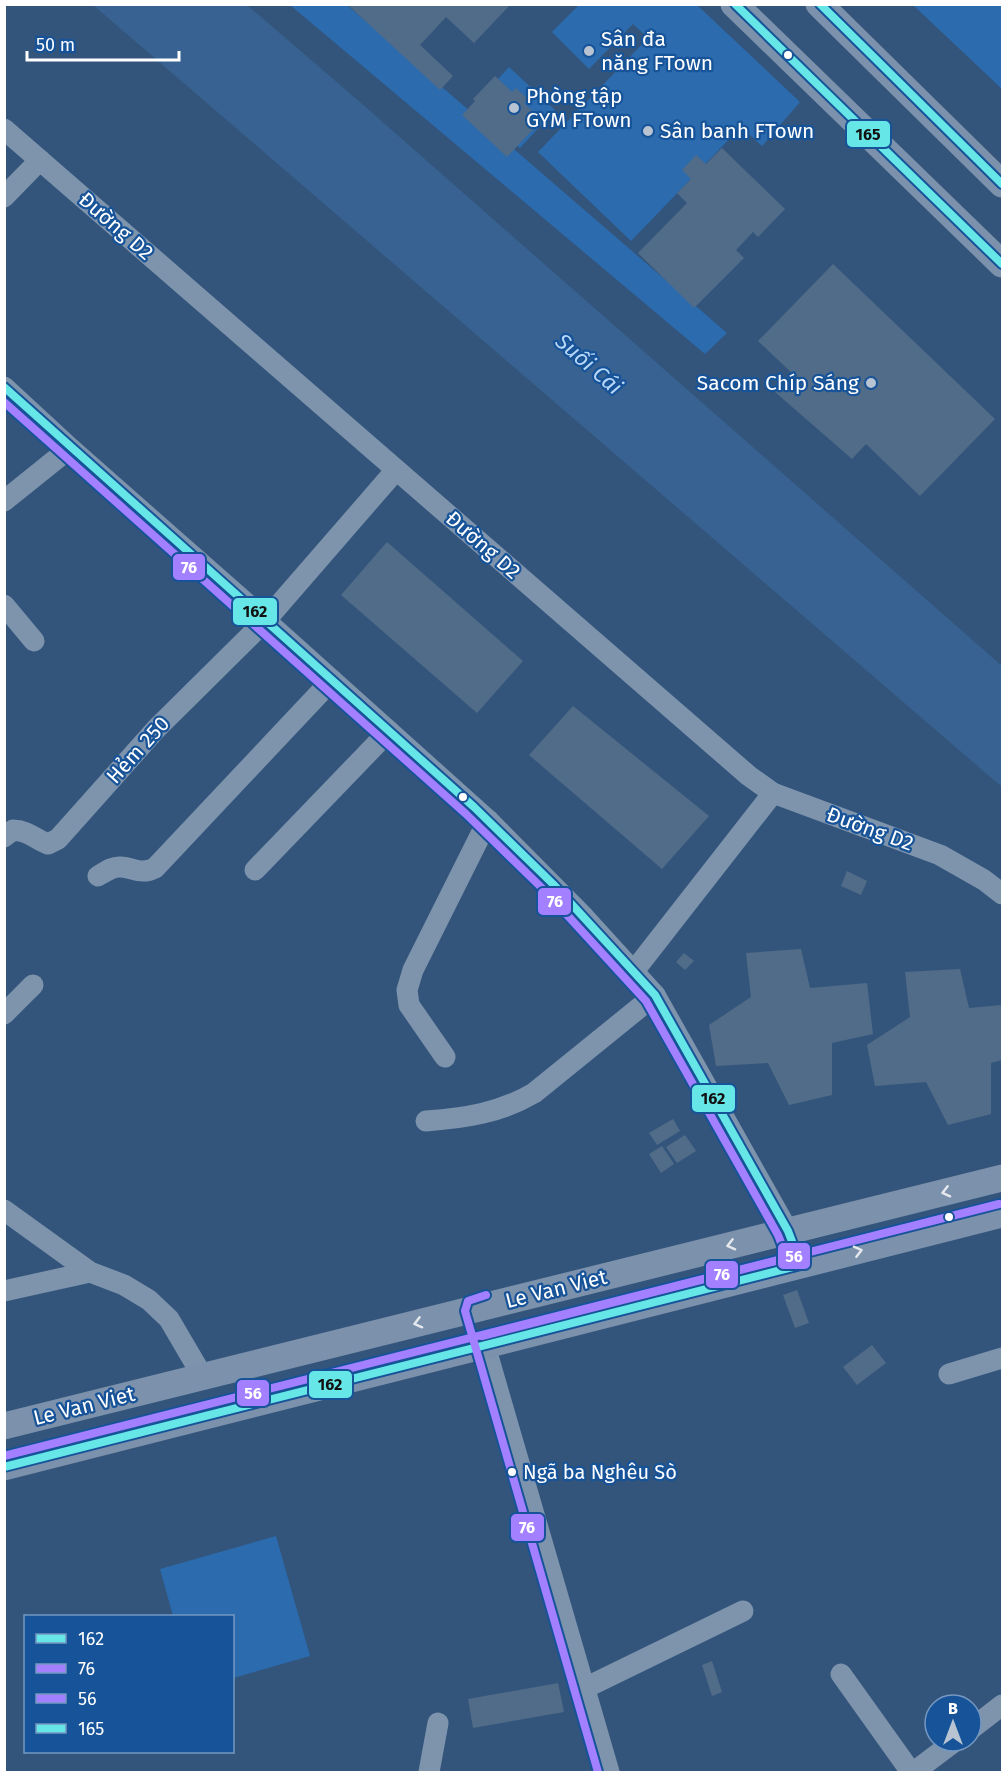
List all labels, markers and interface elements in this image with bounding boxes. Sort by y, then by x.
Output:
scale bar [27,24,178,62]
place label: Sân đa năng FTown [601,26,713,76]
text: 50 m [36,34,75,56]
marker: Sân đa năng FTown [582,44,596,58]
unlabelled marker [782,49,794,61]
place label: Phòng tập GYM FTown [526,83,632,133]
marker: Phòng tập GYM FTown [507,101,521,115]
place label: Sân banh FTown [660,118,814,144]
line badge: 165 [846,120,891,148]
marker: Sân banh FTown [641,124,655,138]
text: 165 [856,125,881,144]
street label: Đường D2 [73,186,159,266]
water label: Suối Cái [549,327,628,400]
place label: Sacom Chíp Sáng [697,370,859,396]
marker: Sacom Chíp Sáng [864,376,878,390]
street label: Đường D2 [440,505,526,585]
line badge: 76 [172,553,206,581]
text: 76 [181,558,197,577]
line badge: 162 [232,597,278,626]
text: 162 [243,602,267,621]
street label: Hẻm 250 [101,711,175,789]
unlabelled marker [457,791,469,803]
street label: Đường D2 [823,801,917,857]
line badge: 76 [537,887,572,916]
text: 76 [547,892,563,911]
line badge: 162 [691,1084,736,1113]
text: 162 [701,1089,725,1108]
one-way arrow [941,1184,951,1197]
unlabelled marker [943,1211,955,1223]
one-way arrow [726,1238,736,1251]
line badge: 56 [777,1242,811,1270]
one-way arrow [853,1245,863,1258]
text: 56 [785,1247,803,1266]
line badge: 76 [705,1260,739,1289]
street label: Le Van Viet [503,1264,610,1314]
text: 76 [714,1265,730,1284]
one-way arrow [413,1316,423,1329]
line badge: 162 [308,1370,353,1399]
text: 162 [318,1375,342,1394]
line badge: 56 [236,1379,270,1407]
street label: Le Van Viet [31,1381,138,1431]
text: 56 [244,1384,262,1403]
place label: Ngã ba Nghêu Sò [523,1460,677,1484]
marker: Ngã ba Nghêu Sò [506,1466,518,1478]
line badge: 76 [510,1513,545,1542]
text: 76 [519,1518,535,1537]
legend [24,1615,234,1753]
text: 162 [78,1628,104,1650]
text: 76 [78,1658,95,1680]
text: 56 [78,1688,97,1710]
north arrow [923,1693,983,1753]
text: B [948,1699,958,1718]
text: 165 [78,1718,104,1740]

